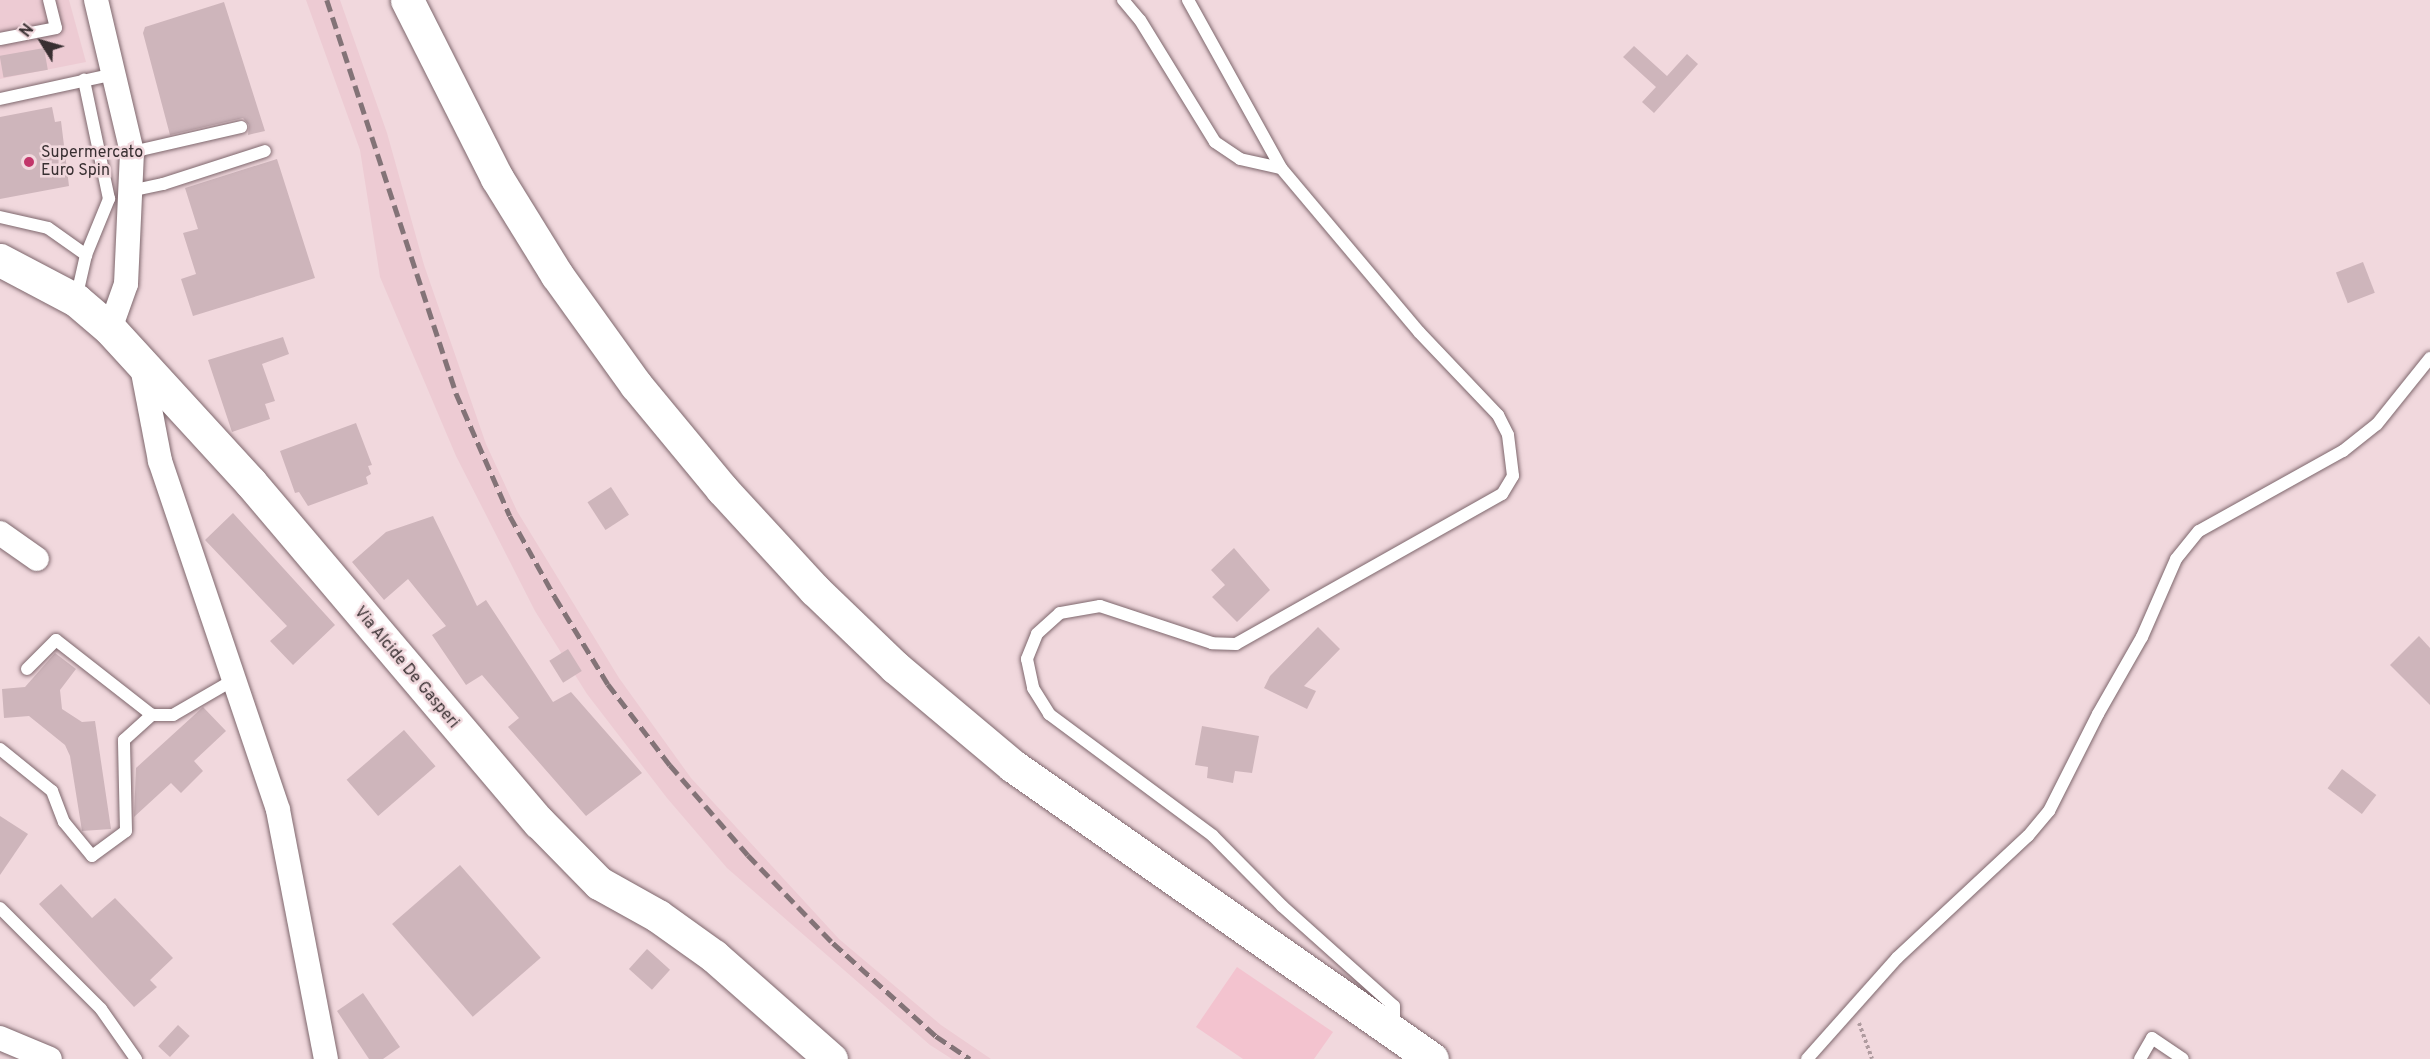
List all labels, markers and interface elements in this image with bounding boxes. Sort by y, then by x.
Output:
north arrow [12,12,72,72]
text: N [16,21,39,42]
place label: Supermercato Euro Spin [41,143,143,181]
marker: Supermercato Euro Spin [22,155,36,169]
street label: Via Alcide De Gasperi [349,603,463,733]

